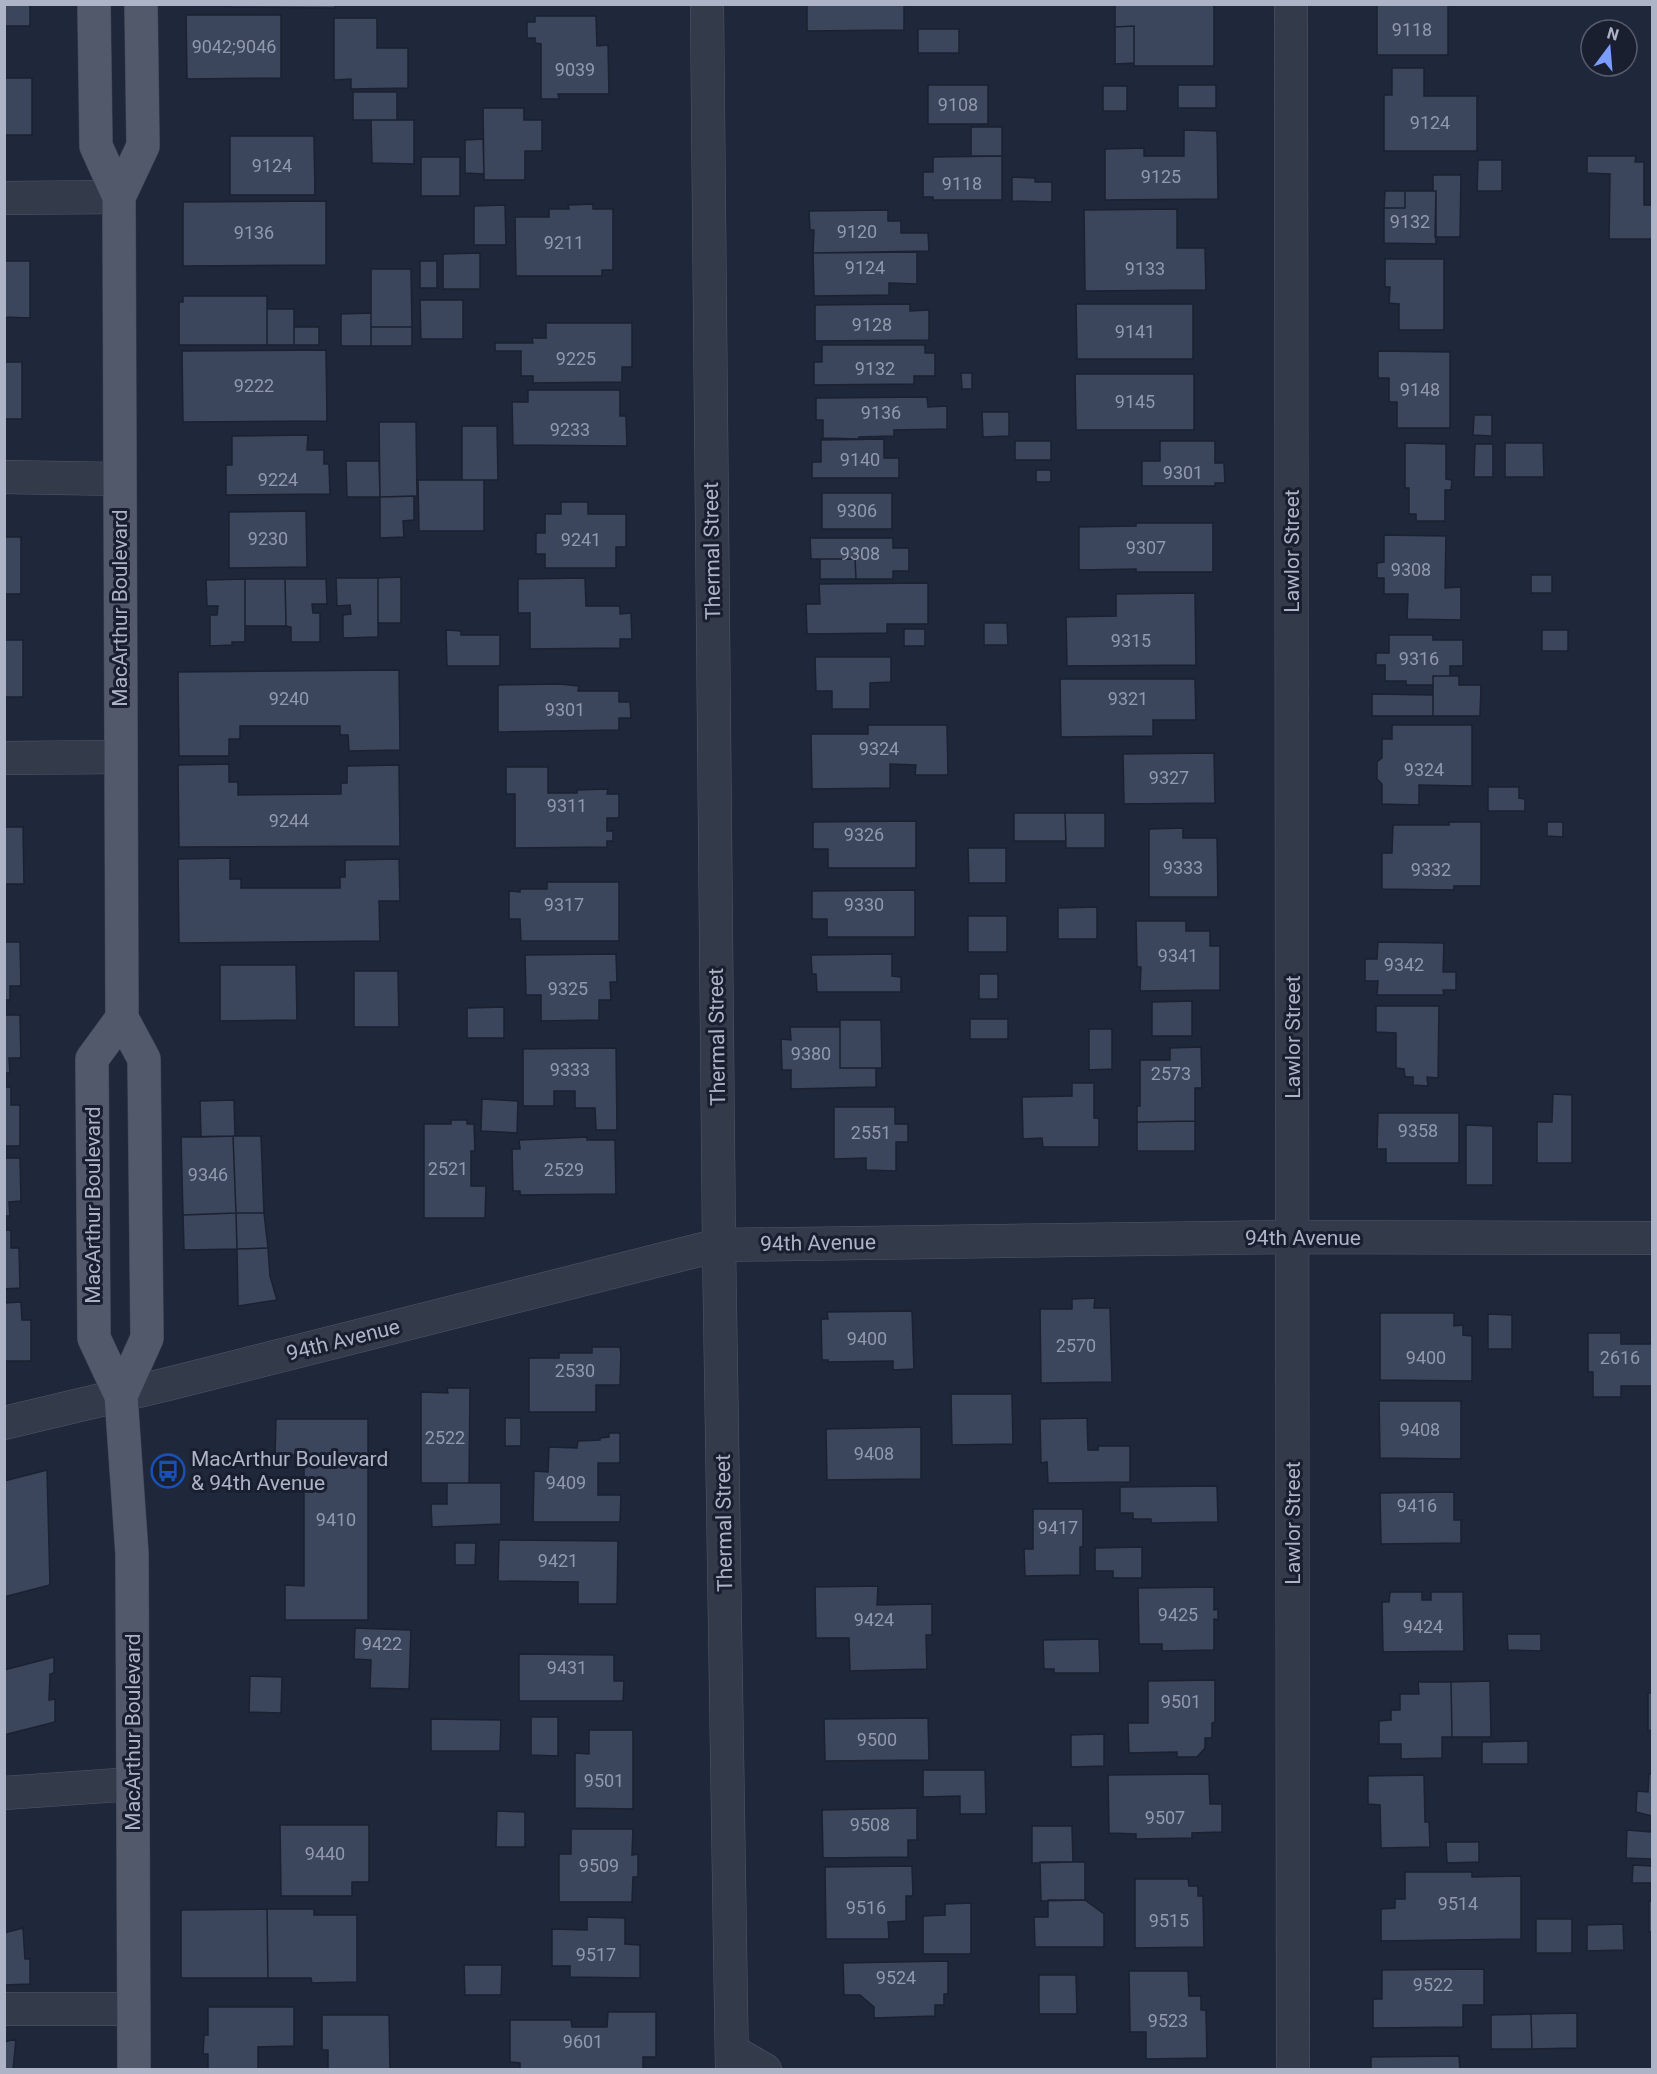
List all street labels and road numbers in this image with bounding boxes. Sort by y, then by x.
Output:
street label: Thermal Street [699,482,725,620]
street label: Lawlor Street [1280,489,1304,613]
street label: MacArthur Boulevard [108,509,132,707]
street label: Thermal Street [704,968,730,1106]
street label: Lawlor Street [1281,975,1305,1099]
street label: MacArthur Boulevard [81,1106,105,1304]
street label: 94th Avenue [1245,1226,1361,1250]
street label: 94th Avenue [760,1230,876,1256]
street label: 94th Avenue [284,1314,402,1366]
street label: Thermal Street [711,1454,737,1592]
street label: Lawlor Street [1281,1461,1305,1585]
street label: MacArthur Boulevard [121,1633,145,1831]

